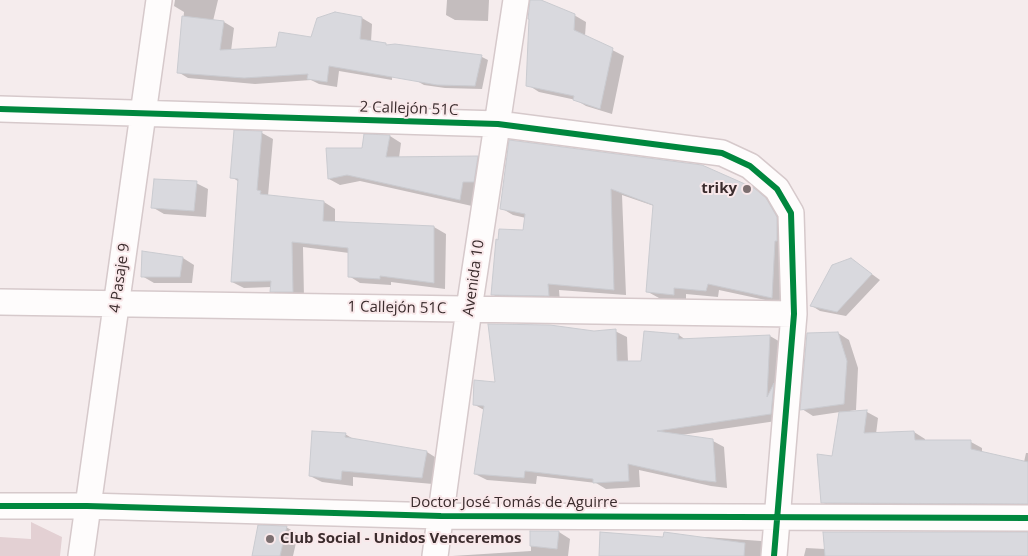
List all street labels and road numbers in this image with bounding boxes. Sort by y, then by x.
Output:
street label: 2 Callejón 51C [359,98,459,120]
street label: Avenida 10 [460,239,488,317]
street label: 4 Pasaje 9 [106,242,134,314]
street label: 1 Callejón 51C [347,298,447,318]
street label: Doctor José Tomás de Aguirre [410,494,618,512]

